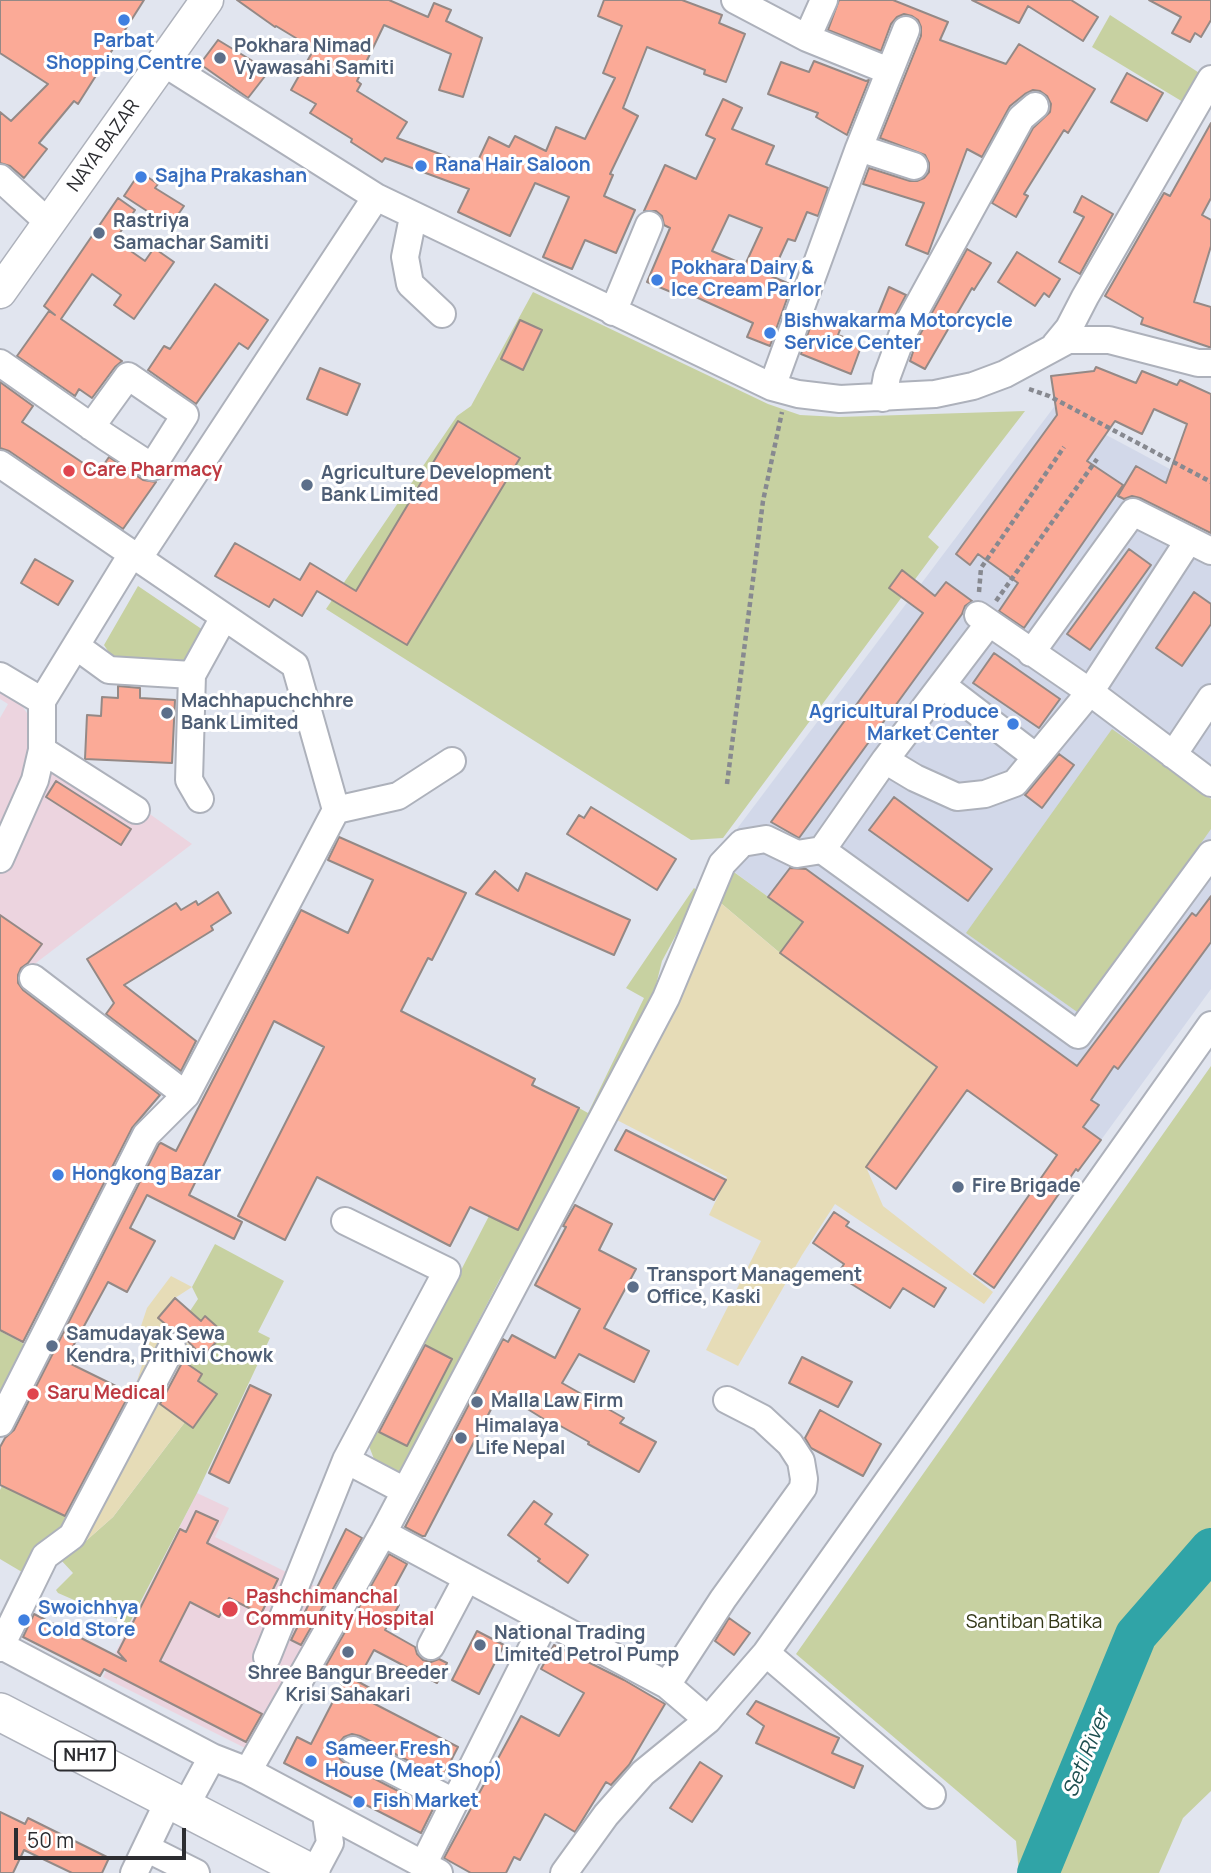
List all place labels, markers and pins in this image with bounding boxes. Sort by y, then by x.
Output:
marker: Parbat Shopping Centre [116,12,132,28]
place label: Parbat Shopping Centre [46,31,202,75]
place label: Pokhara Nimad Vyawasahi Samiti [234,36,394,80]
marker: Pokhara Nimad Vyawasahi Samiti [212,50,228,66]
place label: Rana Hair Saloon [435,155,591,177]
marker: Rana Hair Saloon [413,158,429,174]
place label: Sajha Prakashan [155,166,307,188]
marker: Sajha Prakashan [133,169,149,185]
place label: Rastriya Samachar Samiti [113,211,269,255]
marker: Rastriya Samachar Samiti [91,225,107,241]
place label: Pokhara Dairy & Ice Cream Parlor [671,258,822,302]
marker: Pokhara Dairy & Ice Cream Parlor [649,272,665,288]
place label: Bishwakarma Motorcycle Service Center [784,311,1013,355]
marker: Bishwakarma Motorcycle Service Center [762,325,778,341]
place label: Care Pharmacy [83,460,222,482]
marker: Care Pharmacy [61,463,77,479]
place label: Agriculture Development Bank Limited [321,463,552,507]
marker: Agriculture Development Bank Limited [299,477,315,493]
place label: Machhapuchchhre Bank Limited [181,691,354,735]
place label: Agricultural Produce Market Center [809,702,999,746]
marker: Machhapuchchhre Bank Limited [159,705,175,721]
marker: Agricultural Produce Market Center [1005,716,1021,732]
place label: Hongkong Bazar [72,1164,221,1186]
marker: Hongkong Bazar [50,1167,66,1183]
place label: Fire Brigade [972,1176,1081,1198]
marker: Fire Brigade [950,1179,966,1195]
place label: Transport Management Office, Kaski [647,1265,862,1309]
marker: Transport Management Office, Kaski [625,1279,641,1295]
place label: Samudayak Sewa Kendra, Prithivi Chowk [66,1324,273,1368]
marker: Samudayak Sewa Kendra, Prithivi Chowk [44,1338,60,1354]
place label: Saru Medical [47,1383,165,1405]
marker: Saru Medical [25,1386,41,1402]
place label: Malla Law Firm [491,1391,623,1413]
marker: Malla Law Firm [469,1394,485,1410]
place label: Himalaya Life Nepal [475,1416,565,1460]
marker: Himalaya Life Nepal [453,1430,469,1446]
place label: Pashchimanchal Community Hospital [246,1587,434,1631]
place label: Swoichhya Cold Store [38,1598,138,1642]
marker: Pashchimanchal Community Hospital [220,1599,240,1619]
marker: Swoichhya Cold Store [16,1612,32,1628]
place label: National Trading Limited Petrol Pump [494,1623,679,1667]
marker: National Trading Limited Petrol Pump [472,1637,488,1653]
marker: Shree Bangur Breeder Krisi Sahakari [340,1644,356,1660]
place label: Shree Bangur Breeder Krisi Sahakari [247,1663,449,1707]
place label: Sameer Fresh House (Meat Shop) [325,1739,503,1783]
marker: Sameer Fresh House (Meat Shop) [303,1753,319,1769]
place label: Fish Market [373,1791,479,1813]
marker: Fish Market [351,1794,367,1810]

